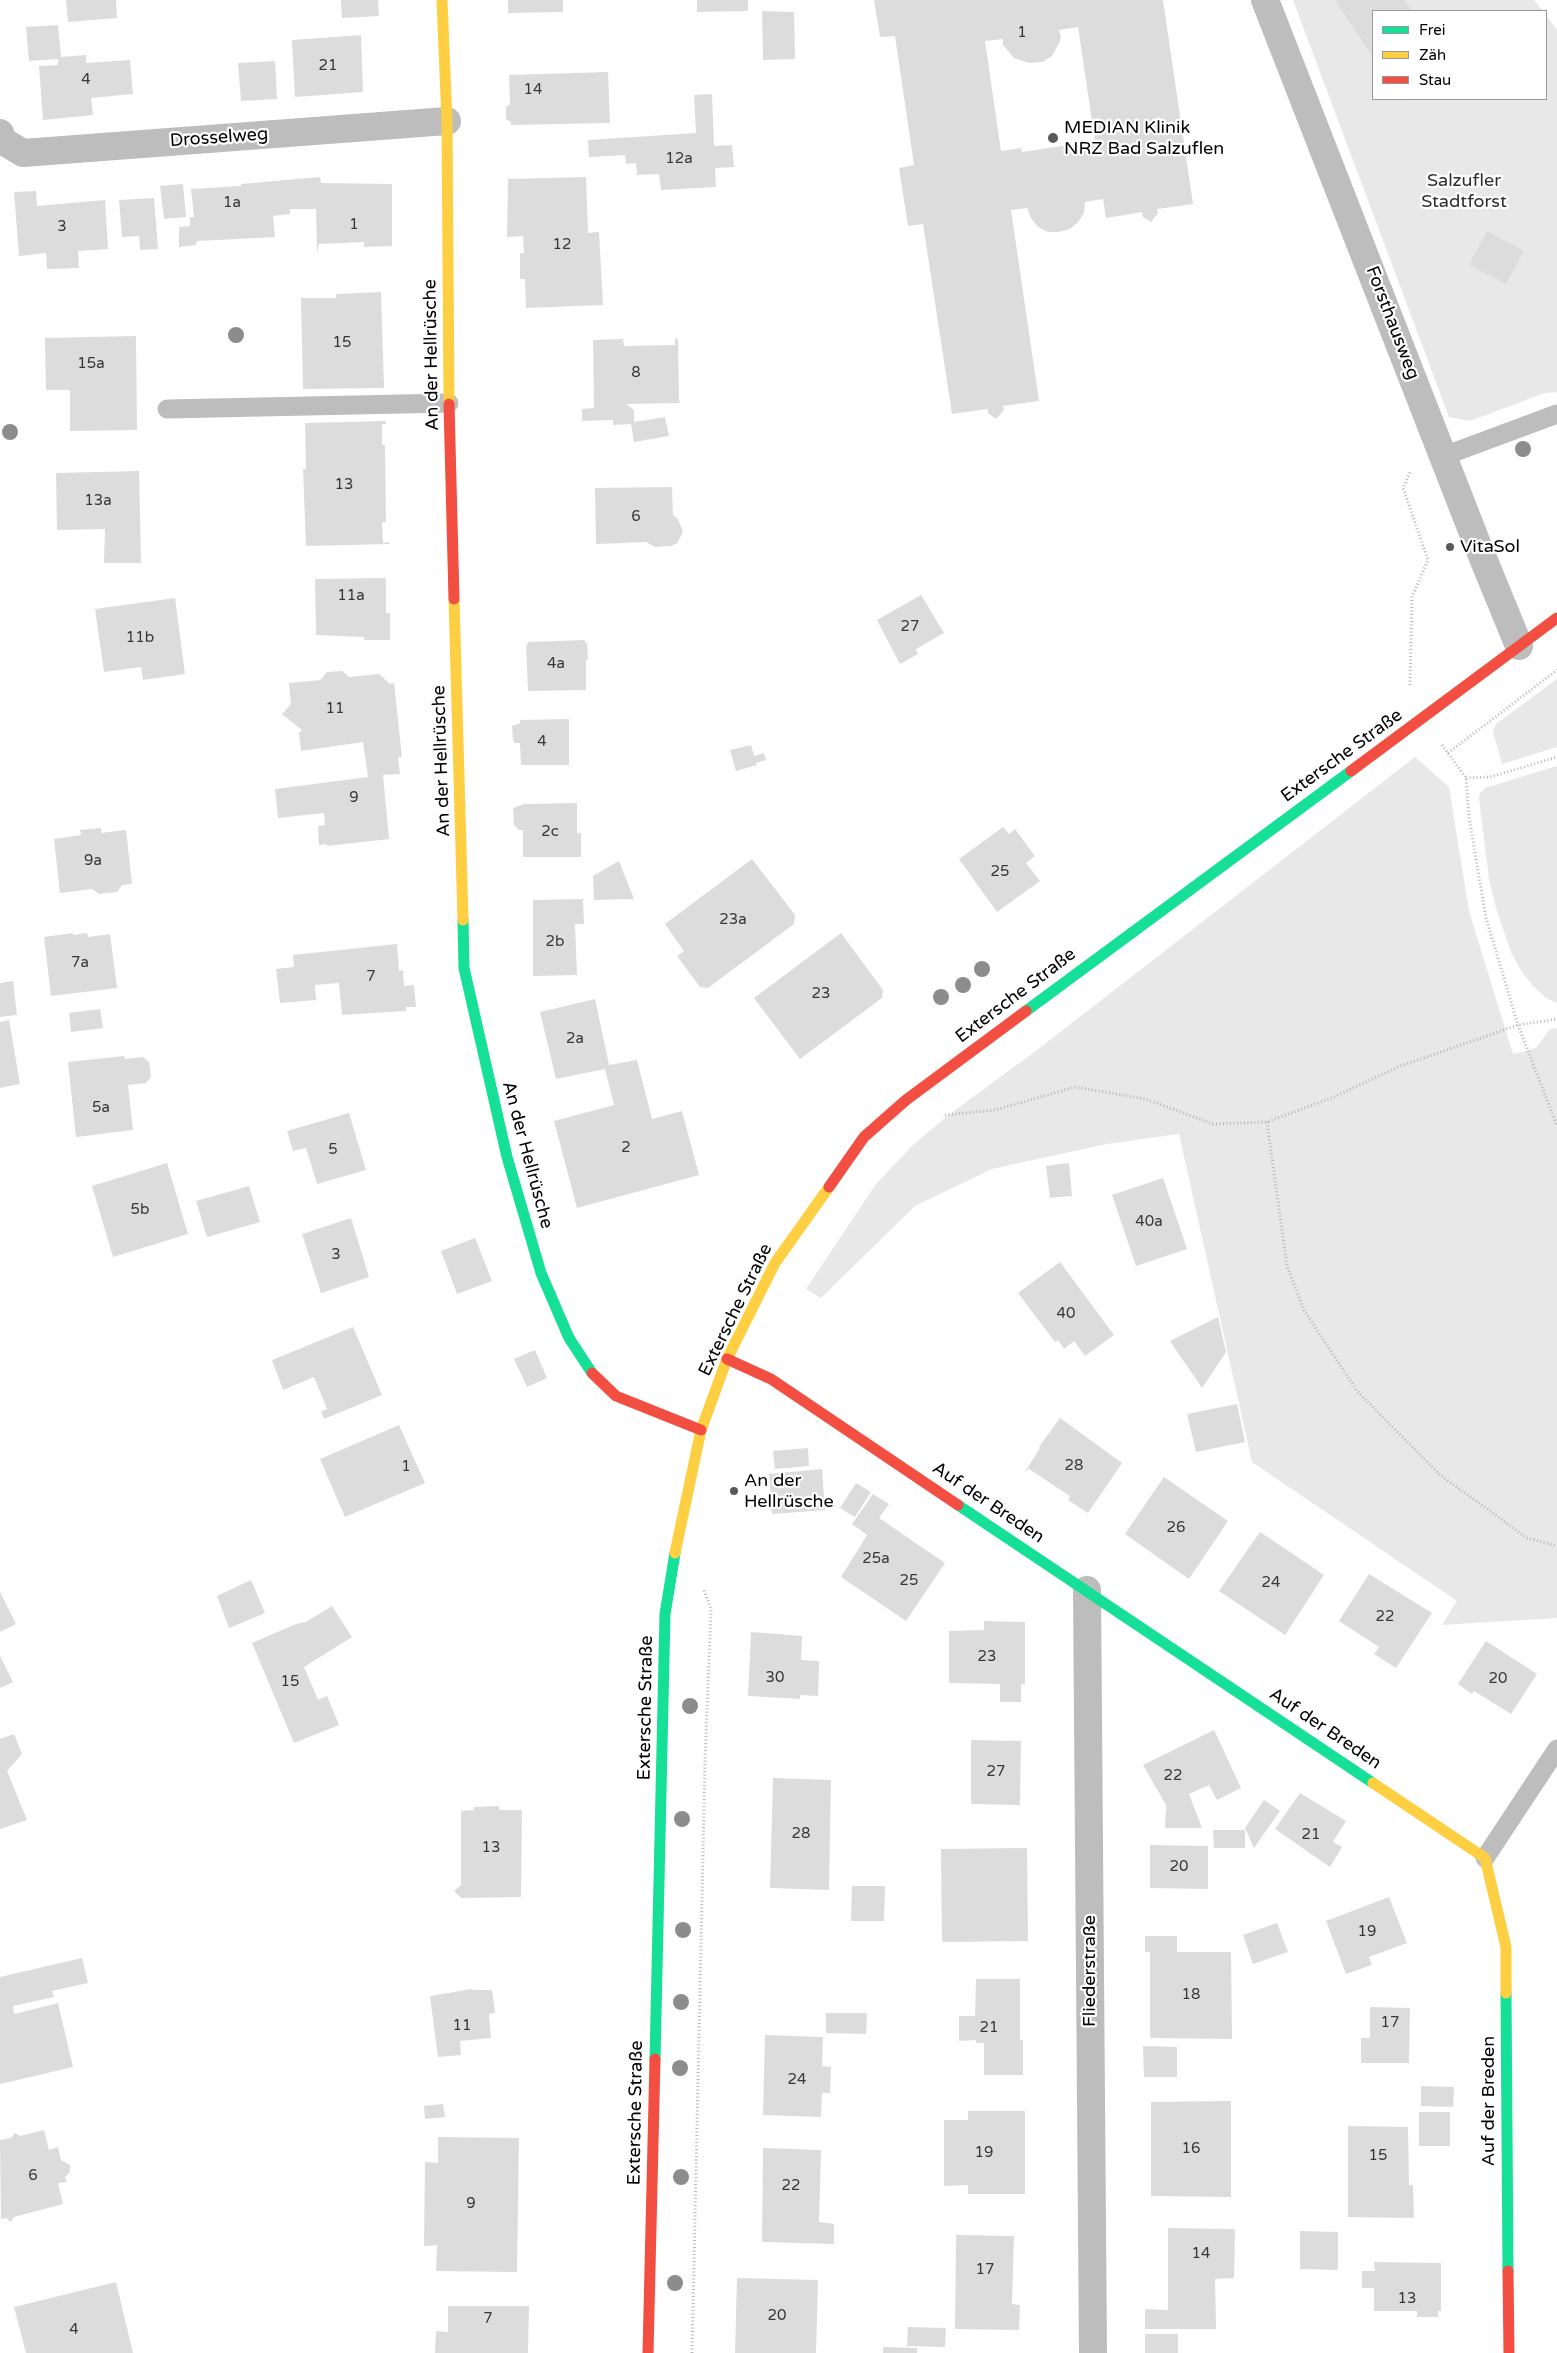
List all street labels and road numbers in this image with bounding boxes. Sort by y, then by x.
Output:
street label: Drosselweg [169,124,269,152]
street label: Forsthausweg [1360,263,1424,383]
street label: An der Hellrüsche [420,279,444,431]
street label: An der Hellrüsche [429,685,455,837]
street label: Extersche Straße [1277,705,1407,807]
street label: Extersche Straße [952,944,1080,1048]
street label: An der Hellrüsche [497,1079,557,1231]
street label: Extersche Straße [695,1240,777,1380]
street label: Auf der Breden [928,1458,1048,1548]
street label: Extersche Straße [634,1635,658,1781]
street label: Auf der Breden [1265,1684,1385,1774]
street label: Fliederstraße [1079,1915,1101,2027]
street label: Auf der Breden [1478,2036,1500,2166]
street label: Extersche Straße [624,2040,648,2186]

